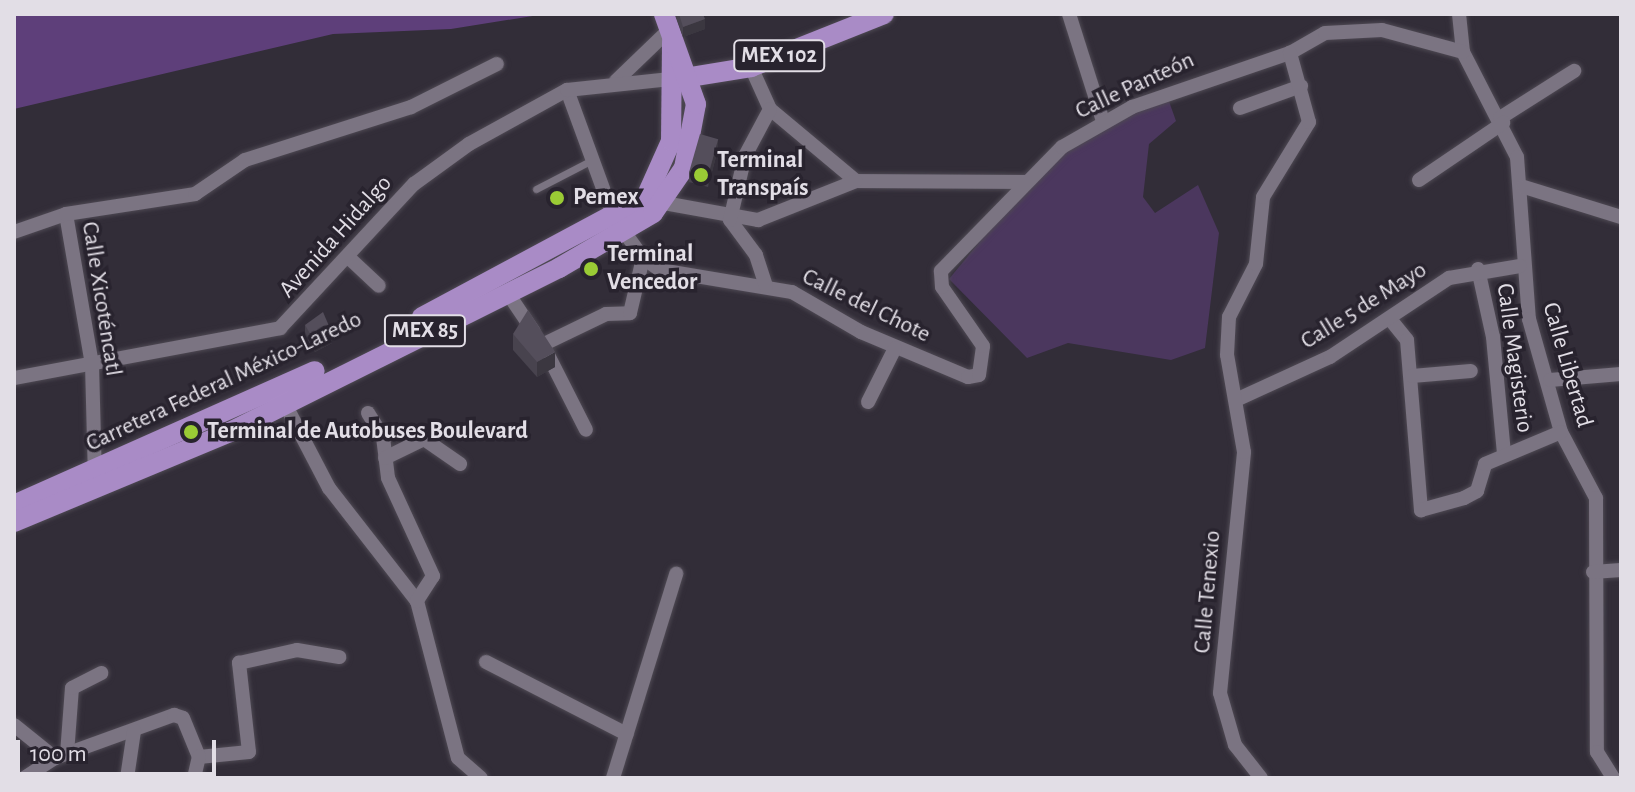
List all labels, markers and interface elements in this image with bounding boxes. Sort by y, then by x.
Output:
road number: MEX 102 [733,38,825,74]
street label: Calle Panteón [1071,46,1199,126]
place label: Terminal Transpaís [717,147,809,203]
marker: Terminal Transpaís [692,166,710,184]
street label: Avenida Hidalgo [273,170,399,304]
place label: Pemex [573,184,639,212]
marker: Pemex [548,189,566,207]
street label: Calle Xicoténcatl [75,220,127,378]
place label: Terminal Vencedor [607,241,697,297]
street label: Calle 5 de Mayo [1296,256,1432,356]
marker: Terminal Vencedor [582,260,600,278]
street label: Calle del Chote [797,263,935,349]
street label: Calle Magisterio [1489,282,1539,434]
street label: Calle Libertad [1535,299,1599,431]
street label: Carretera Federal México-Laredo [82,305,366,459]
road number: MEX 85 [383,313,467,349]
place label: Terminal de Autobuses Boulevard [207,418,528,446]
marker: Terminal de Autobuses Boulevard [182,423,200,441]
street label: Calle Tenexio [1188,529,1228,655]
scale bar [20,724,220,774]
text: 100 m [30,742,87,766]

